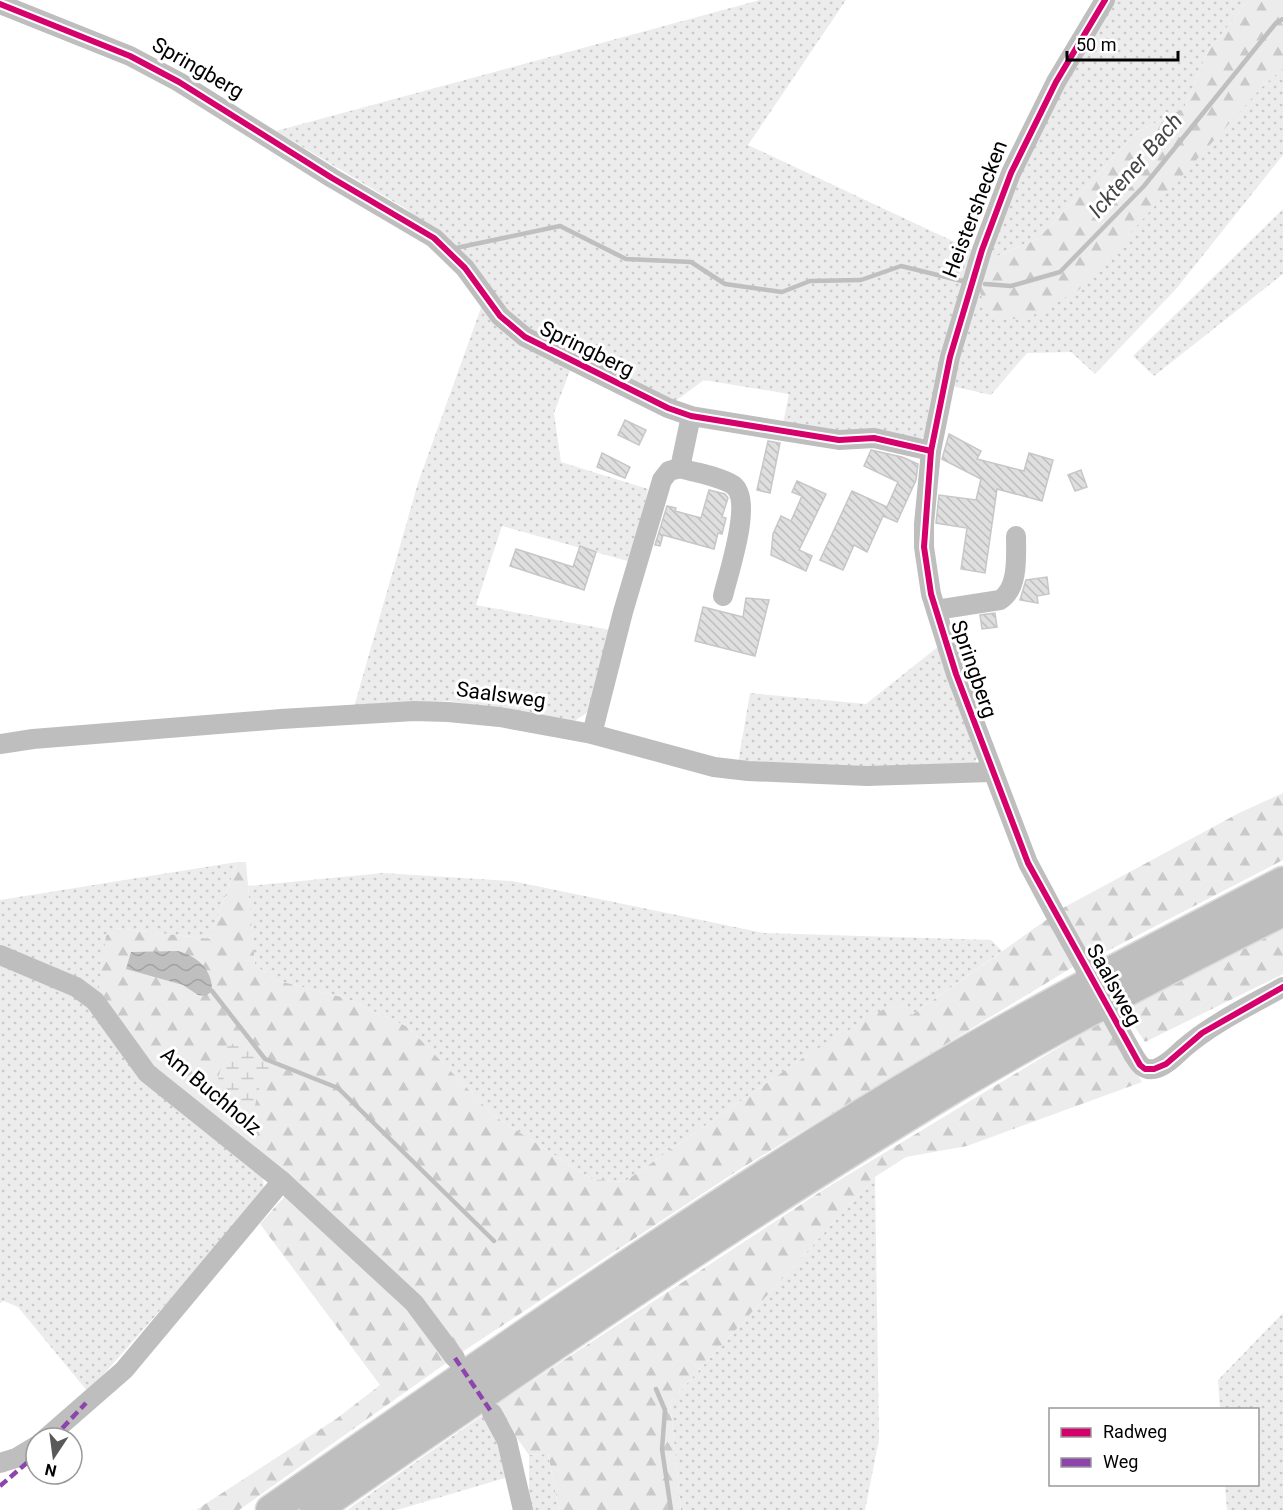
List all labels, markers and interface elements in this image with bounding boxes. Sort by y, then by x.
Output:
scale bar [1067,24,1178,62]
street label: Springberg [148,32,248,104]
text: 50 m [1076,34,1116,55]
water label: Icktener Bach [1083,108,1187,222]
street label: Heistershecken [938,137,1012,281]
street label: Springberg [536,316,638,382]
street label: Springberg [946,617,1002,721]
street label: Saalsweg [455,677,547,713]
street label: Saalsweg [1082,940,1146,1030]
street label: Am Buchholz [156,1042,266,1140]
legend [1049,1408,1259,1486]
text: Radweg [1103,1421,1167,1442]
north arrow [24,1426,84,1486]
text: Weg [1103,1451,1138,1472]
text: N [43,1460,58,1481]

